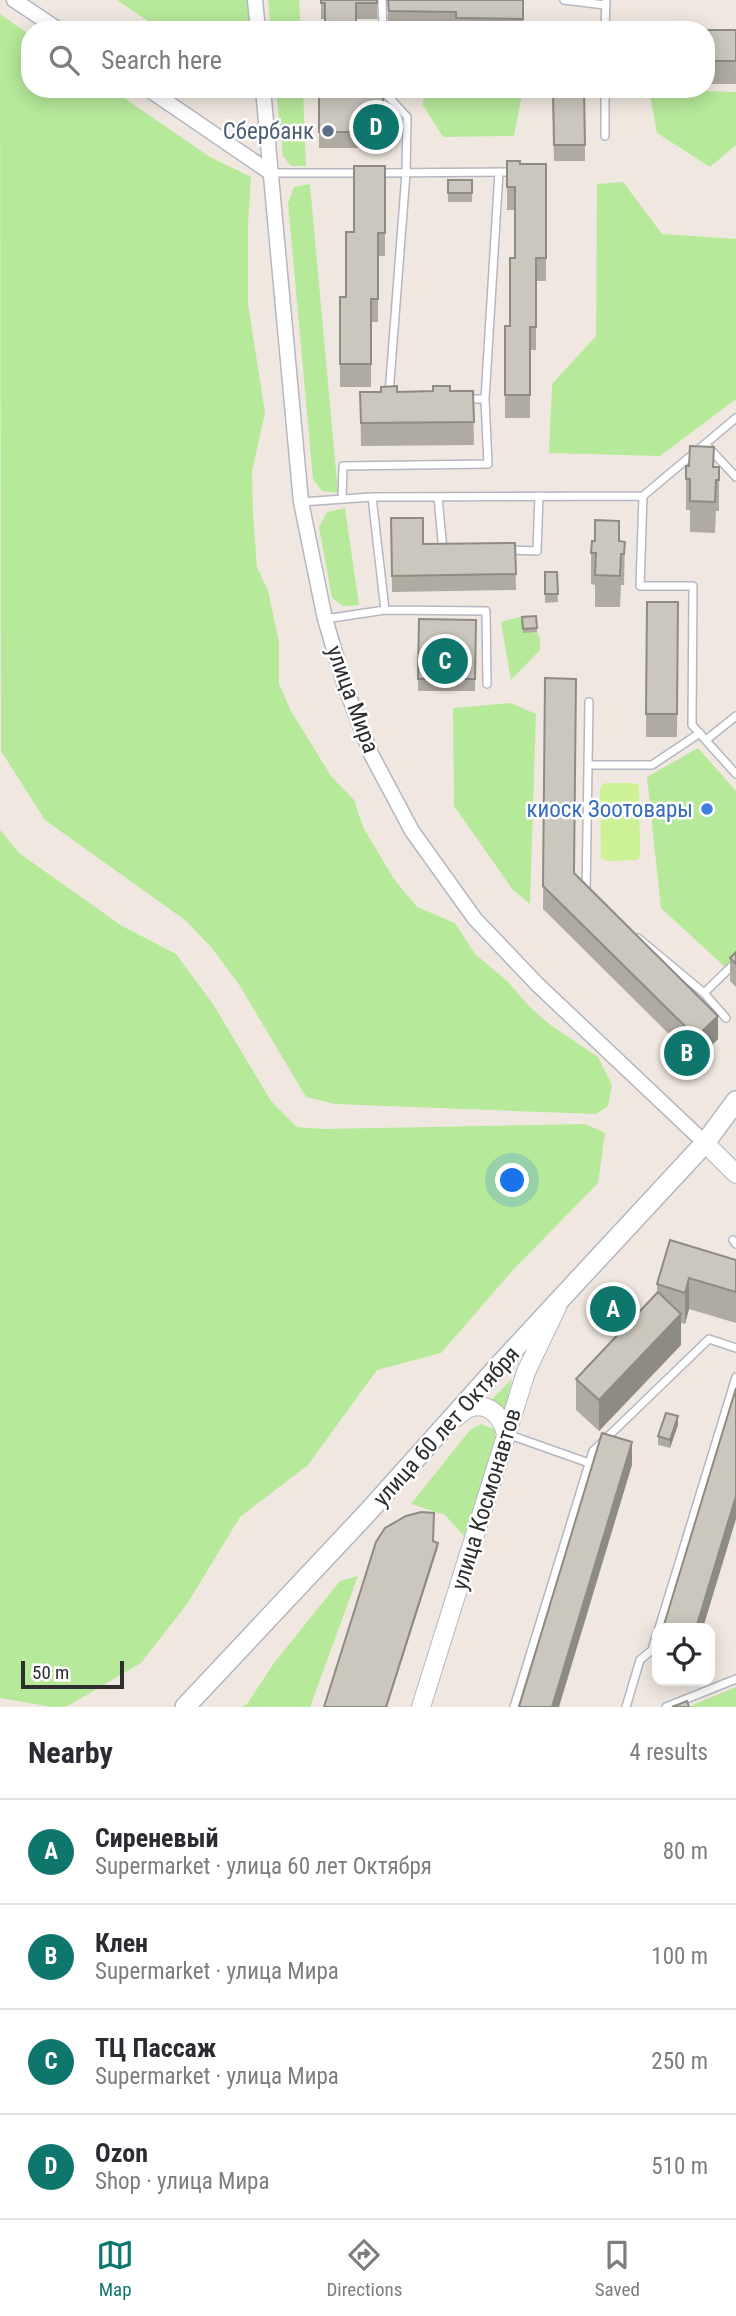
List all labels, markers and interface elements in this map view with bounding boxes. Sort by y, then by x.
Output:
search box [21,21,715,98]
icon: search [45,41,83,79]
text: Search here [101,45,222,75]
pin: D [353,101,399,153]
place label: Сбербанк [223,118,314,145]
marker: Сбербанк [320,123,336,139]
pin: C [422,635,468,687]
street label: улица Мира [321,642,384,757]
place label: киоск Зоотовары [527,796,693,823]
marker: киоск Зоотовары [699,801,715,817]
pin: B [664,1027,710,1079]
your location [495,1163,529,1197]
pin: A [590,1283,636,1335]
street label: улица 60 лет Октября [368,1341,525,1512]
street label: улица Космонавтов [446,1405,527,1593]
map controls [652,1623,715,1686]
button: locate [652,1623,715,1686]
scale bar [21,1658,124,1690]
text: 50 m [32,1661,69,1684]
text: Nearby [28,1735,113,1770]
text: 4 results [630,1739,708,1766]
text: Сиреневый [95,1823,219,1853]
text: A [44,1838,58,1865]
text: 80 m [663,1838,708,1865]
text: Supermarket · улица 60 лет Октября [95,1853,432,1880]
text: Клен [95,1928,148,1958]
text: B [45,1943,57,1970]
text: 100 m [651,1943,708,1970]
text: Supermarket · улица Мира [95,1958,339,1985]
text: ТЦ Пассаж [95,2033,216,2063]
text: C [44,2048,58,2075]
text: 250 m [651,2048,708,2075]
text: Supermarket · улица Мира [95,2063,339,2090]
text: Ozon [95,2138,148,2168]
text: D [45,2153,58,2180]
text: 510 m [651,2153,708,2180]
text: Shop · улица Мира [95,2168,269,2195]
tab: Map [96,2236,134,2301]
tab: Directions [326,2236,402,2301]
tab: Saved [595,2236,640,2301]

